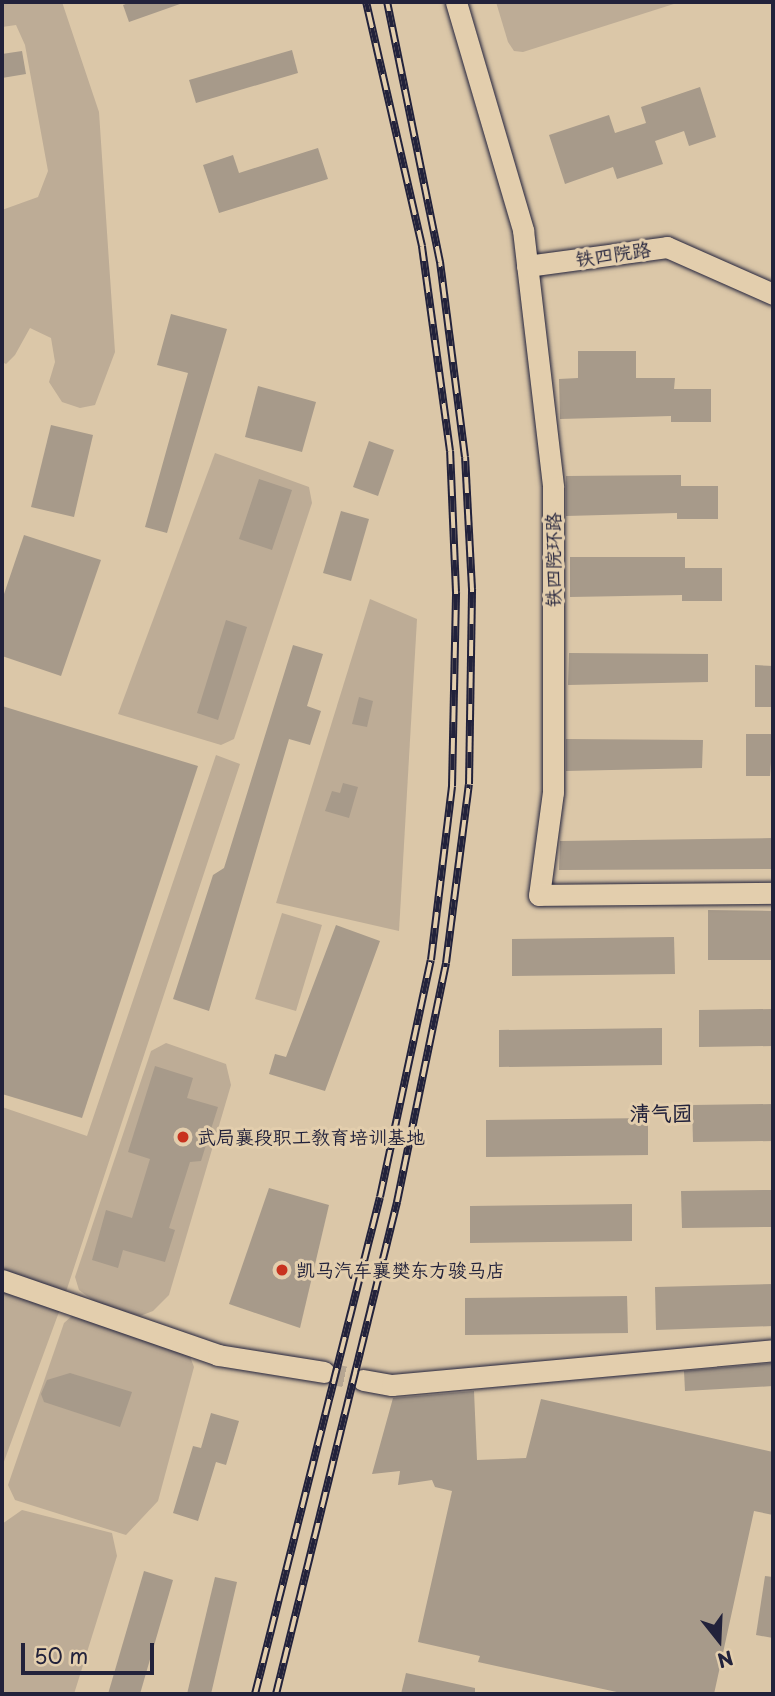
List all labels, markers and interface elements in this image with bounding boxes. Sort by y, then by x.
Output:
street label: 铁四院路 [574,237,652,271]
street label: 铁四院环路 [542,513,564,607]
district label: 清气园 [630,1099,692,1125]
place label: 武局襄段职工教育培训基地 [197,1126,425,1148]
marker: 武局襄段职工教育培训基地 [175,1129,191,1145]
place label: 凯马汽车襄樊东方骏马店 [296,1259,505,1281]
marker: 凯马汽车襄樊东方骏马店 [274,1262,290,1278]
north arrow [684,1605,754,1675]
scale bar [24,1630,158,1674]
text: 50 m [34,1639,88,1671]
text: N [714,1644,737,1676]

